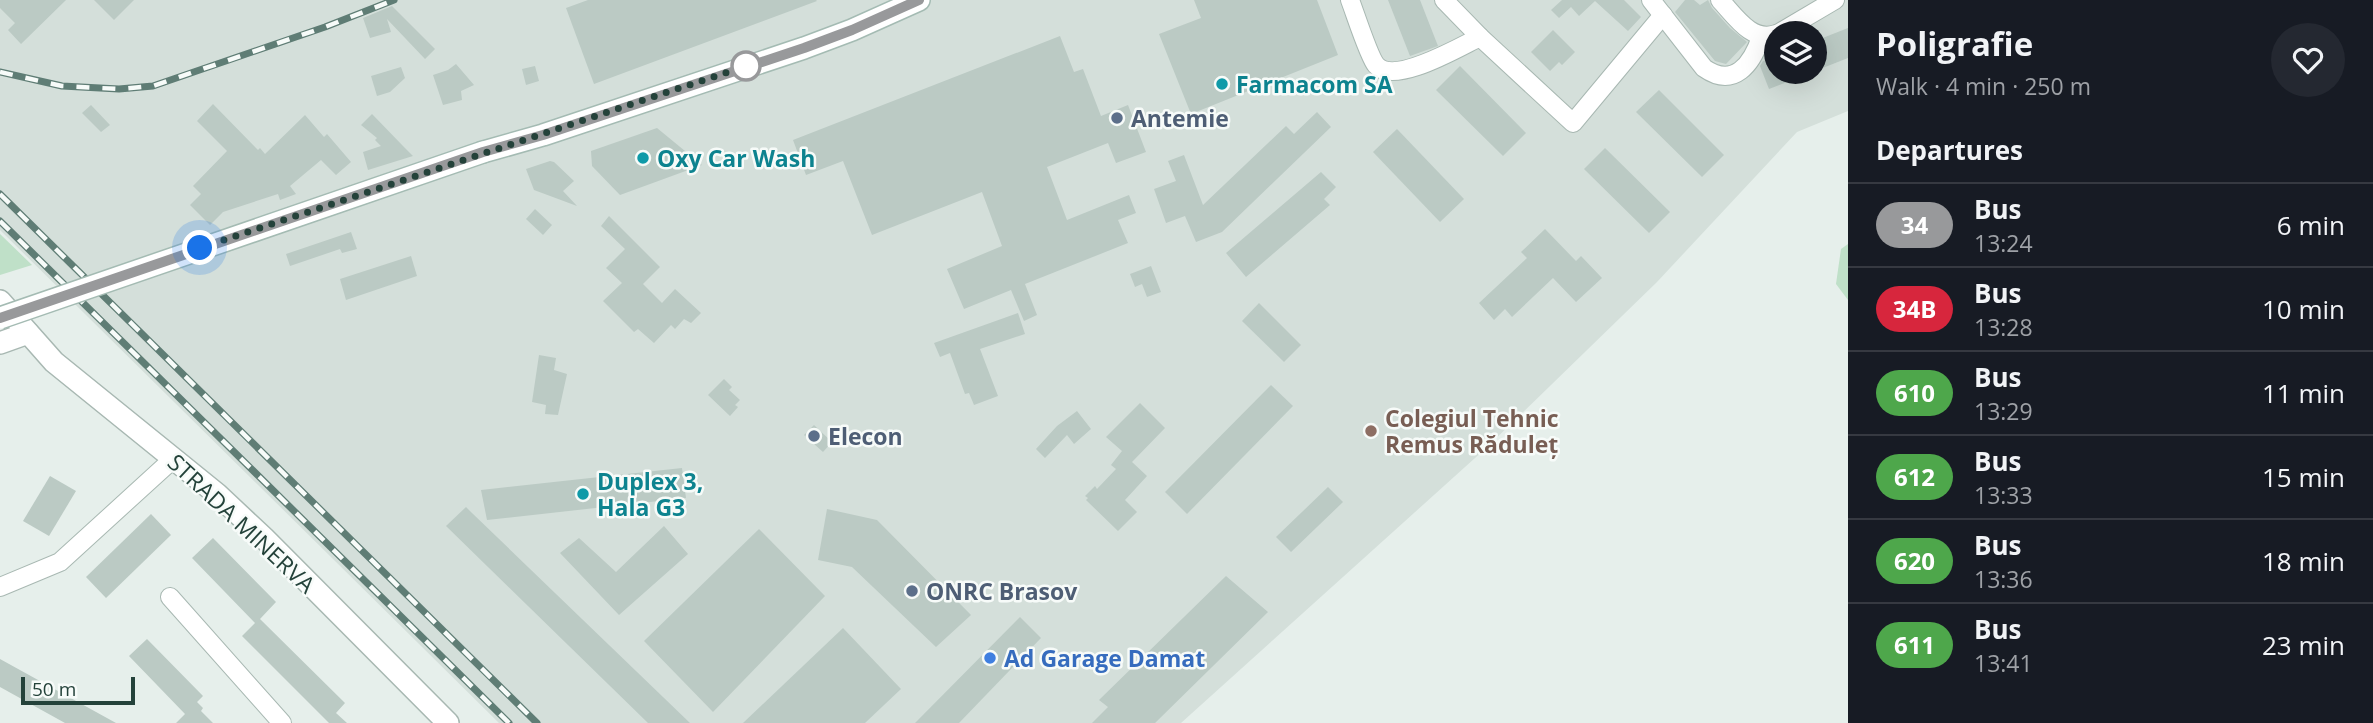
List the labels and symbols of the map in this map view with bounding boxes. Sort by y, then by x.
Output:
unlabelled marker [731,51,761,81]
place label: Farmacom SA [1236,68,1393,100]
marker: Farmacom SA [1214,76,1230,92]
place label: Antemie [1131,102,1229,134]
marker: Antemie [1109,110,1125,126]
place label: Oxy Car Wash [657,142,815,174]
marker: Oxy Car Wash [635,150,651,166]
your location [182,230,217,265]
place label: Colegiul Tehnic Remus Răduleț [1385,402,1559,460]
place label: Elecon [828,420,903,452]
marker: Colegiul Tehnic Remus Răduleț [1363,423,1379,439]
marker: Elecon [806,428,822,444]
street label: STRADA MINERVA [161,446,323,600]
place label: Duplex 3, Hala G3 [597,465,703,523]
marker: Duplex 3, Hala G3 [575,486,591,502]
place label: ONRC Brasov [926,575,1078,607]
marker: ONRC Brasov [904,583,920,599]
place label: Ad Garage Damat [1004,642,1205,674]
marker: Ad Garage Damat [982,650,998,666]
scale bar [21,674,135,706]

